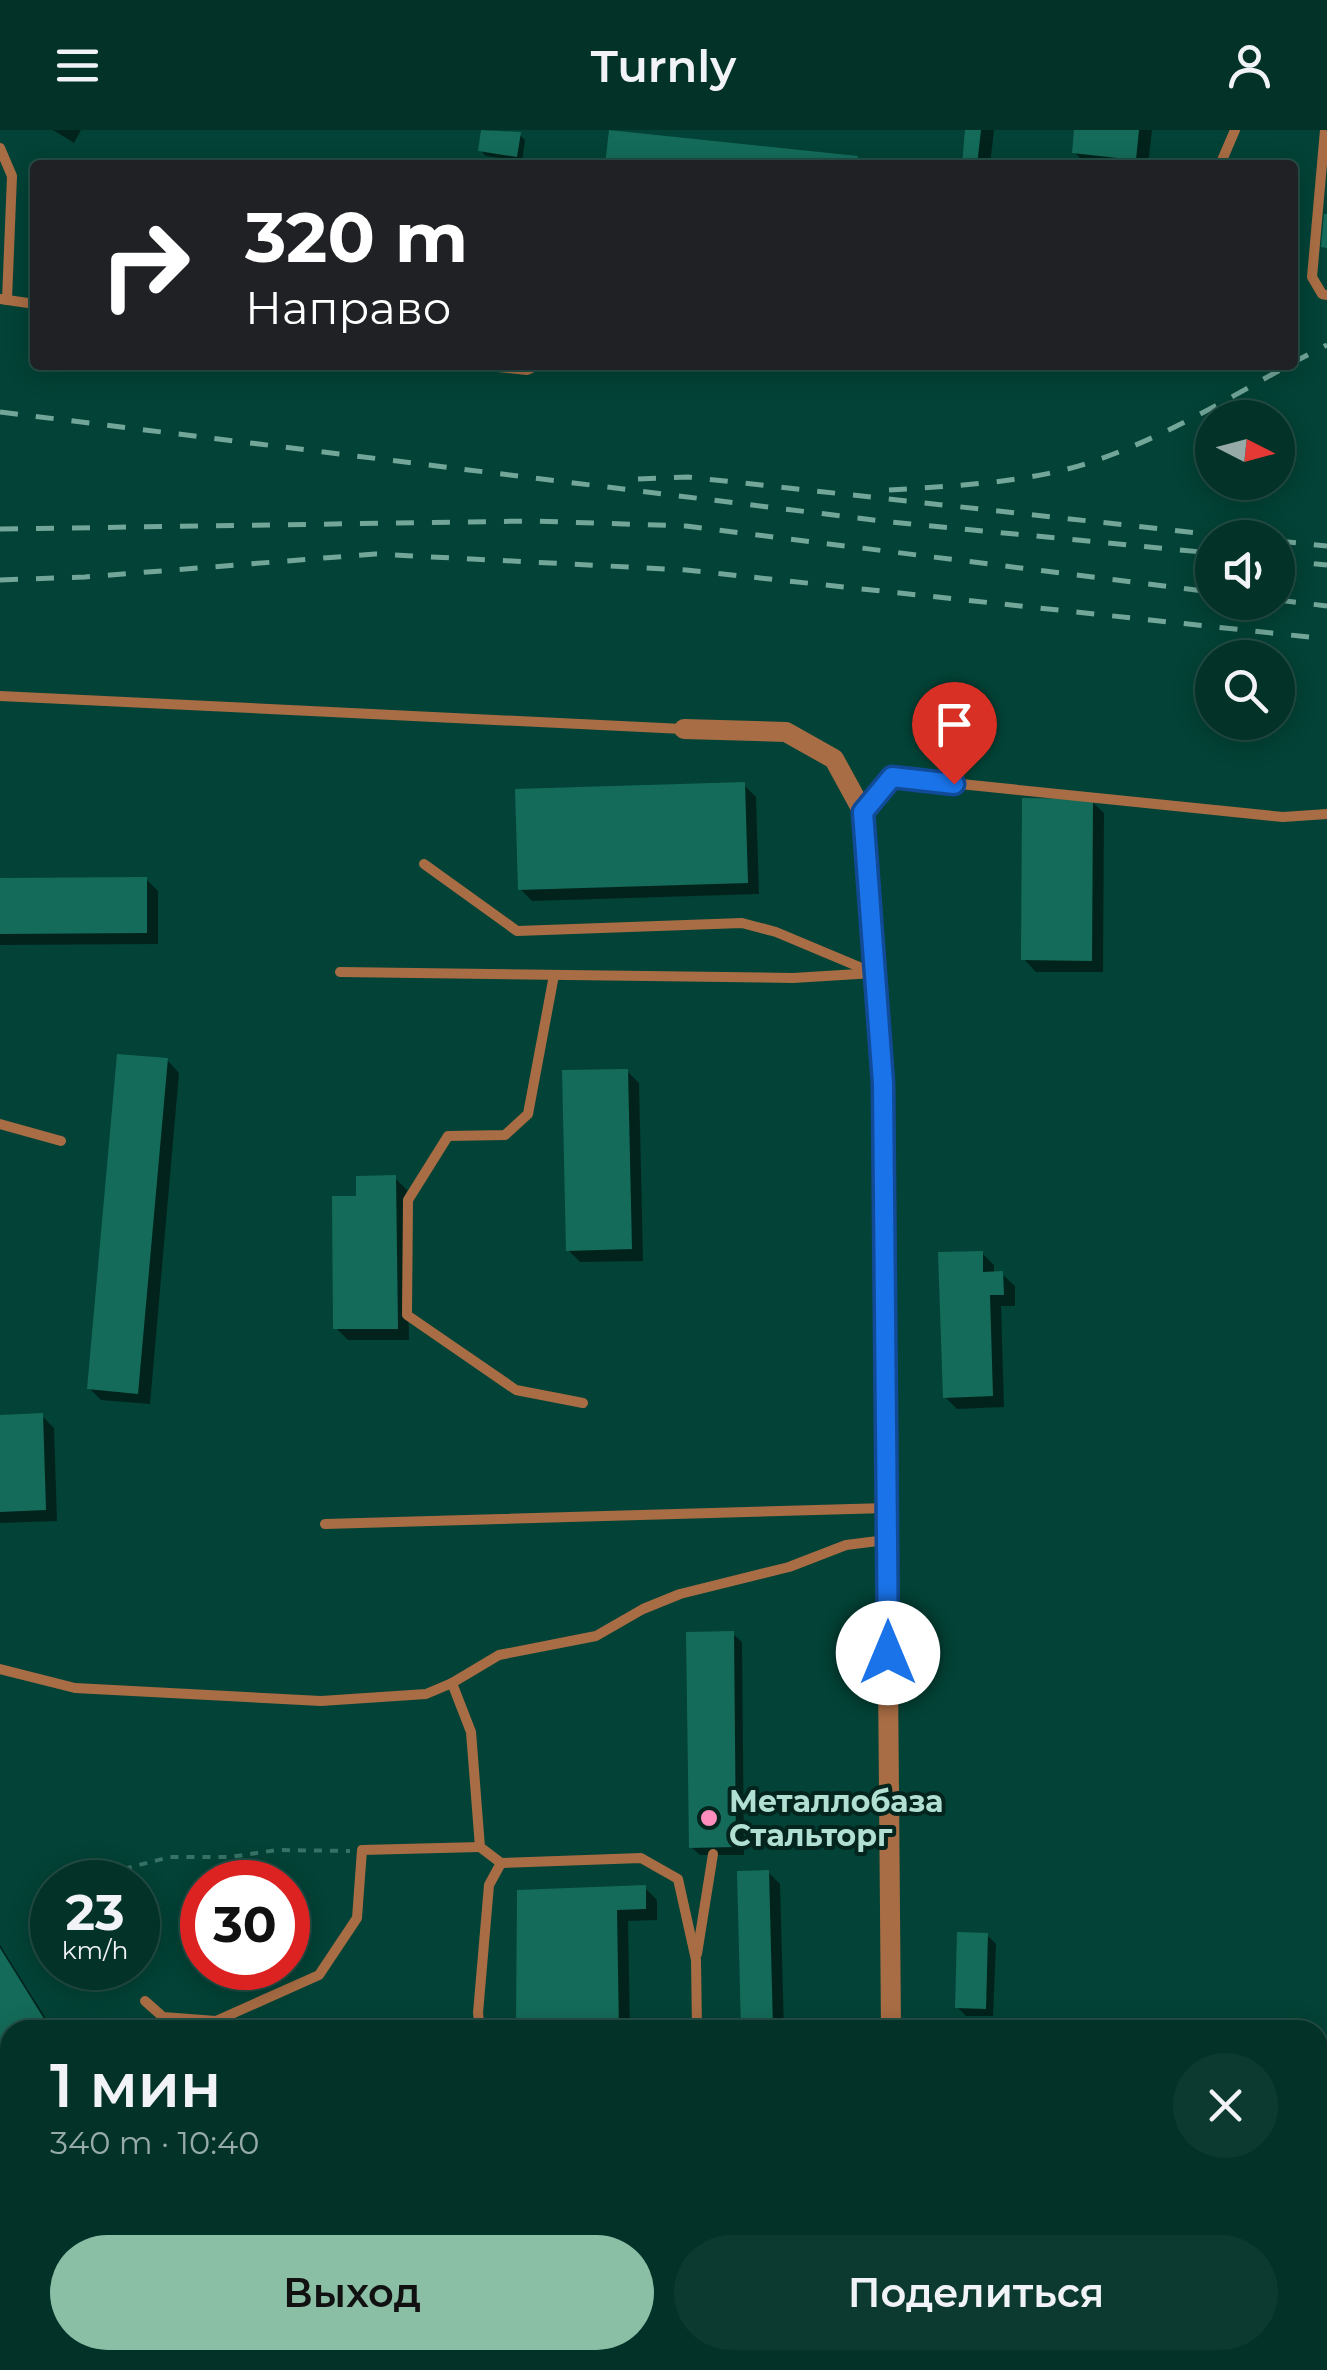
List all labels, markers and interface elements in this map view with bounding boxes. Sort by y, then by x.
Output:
icon: menu [50,38,105,93]
text: Turnly [591,38,736,93]
icon: person [1222,38,1277,93]
text: 320 m [245,194,468,280]
icon: right [80,200,210,330]
text: Направо [245,280,451,335]
north arrow [1195,400,1295,500]
map controls [1195,400,1295,740]
button: sound [1195,520,1295,620]
button: search [1195,640,1295,740]
pin [912,682,997,785]
icon: arrive [927,697,982,752]
position arrow [836,1601,940,1705]
place label: Металлобаза Стальторг [729,1783,943,1854]
marker: Металлобаза Стальторг [698,1807,720,1829]
speed limit sign: 30 [180,1860,310,1990]
text: 23 [65,1882,125,1943]
text: km/h [62,1935,128,1965]
text: 1 мин [50,2049,221,2122]
button: close [1173,2053,1278,2158]
text: 340 m · 10:40 [50,2123,259,2162]
button: Выход [50,2235,654,2350]
button: Поделиться [674,2235,1278,2350]

